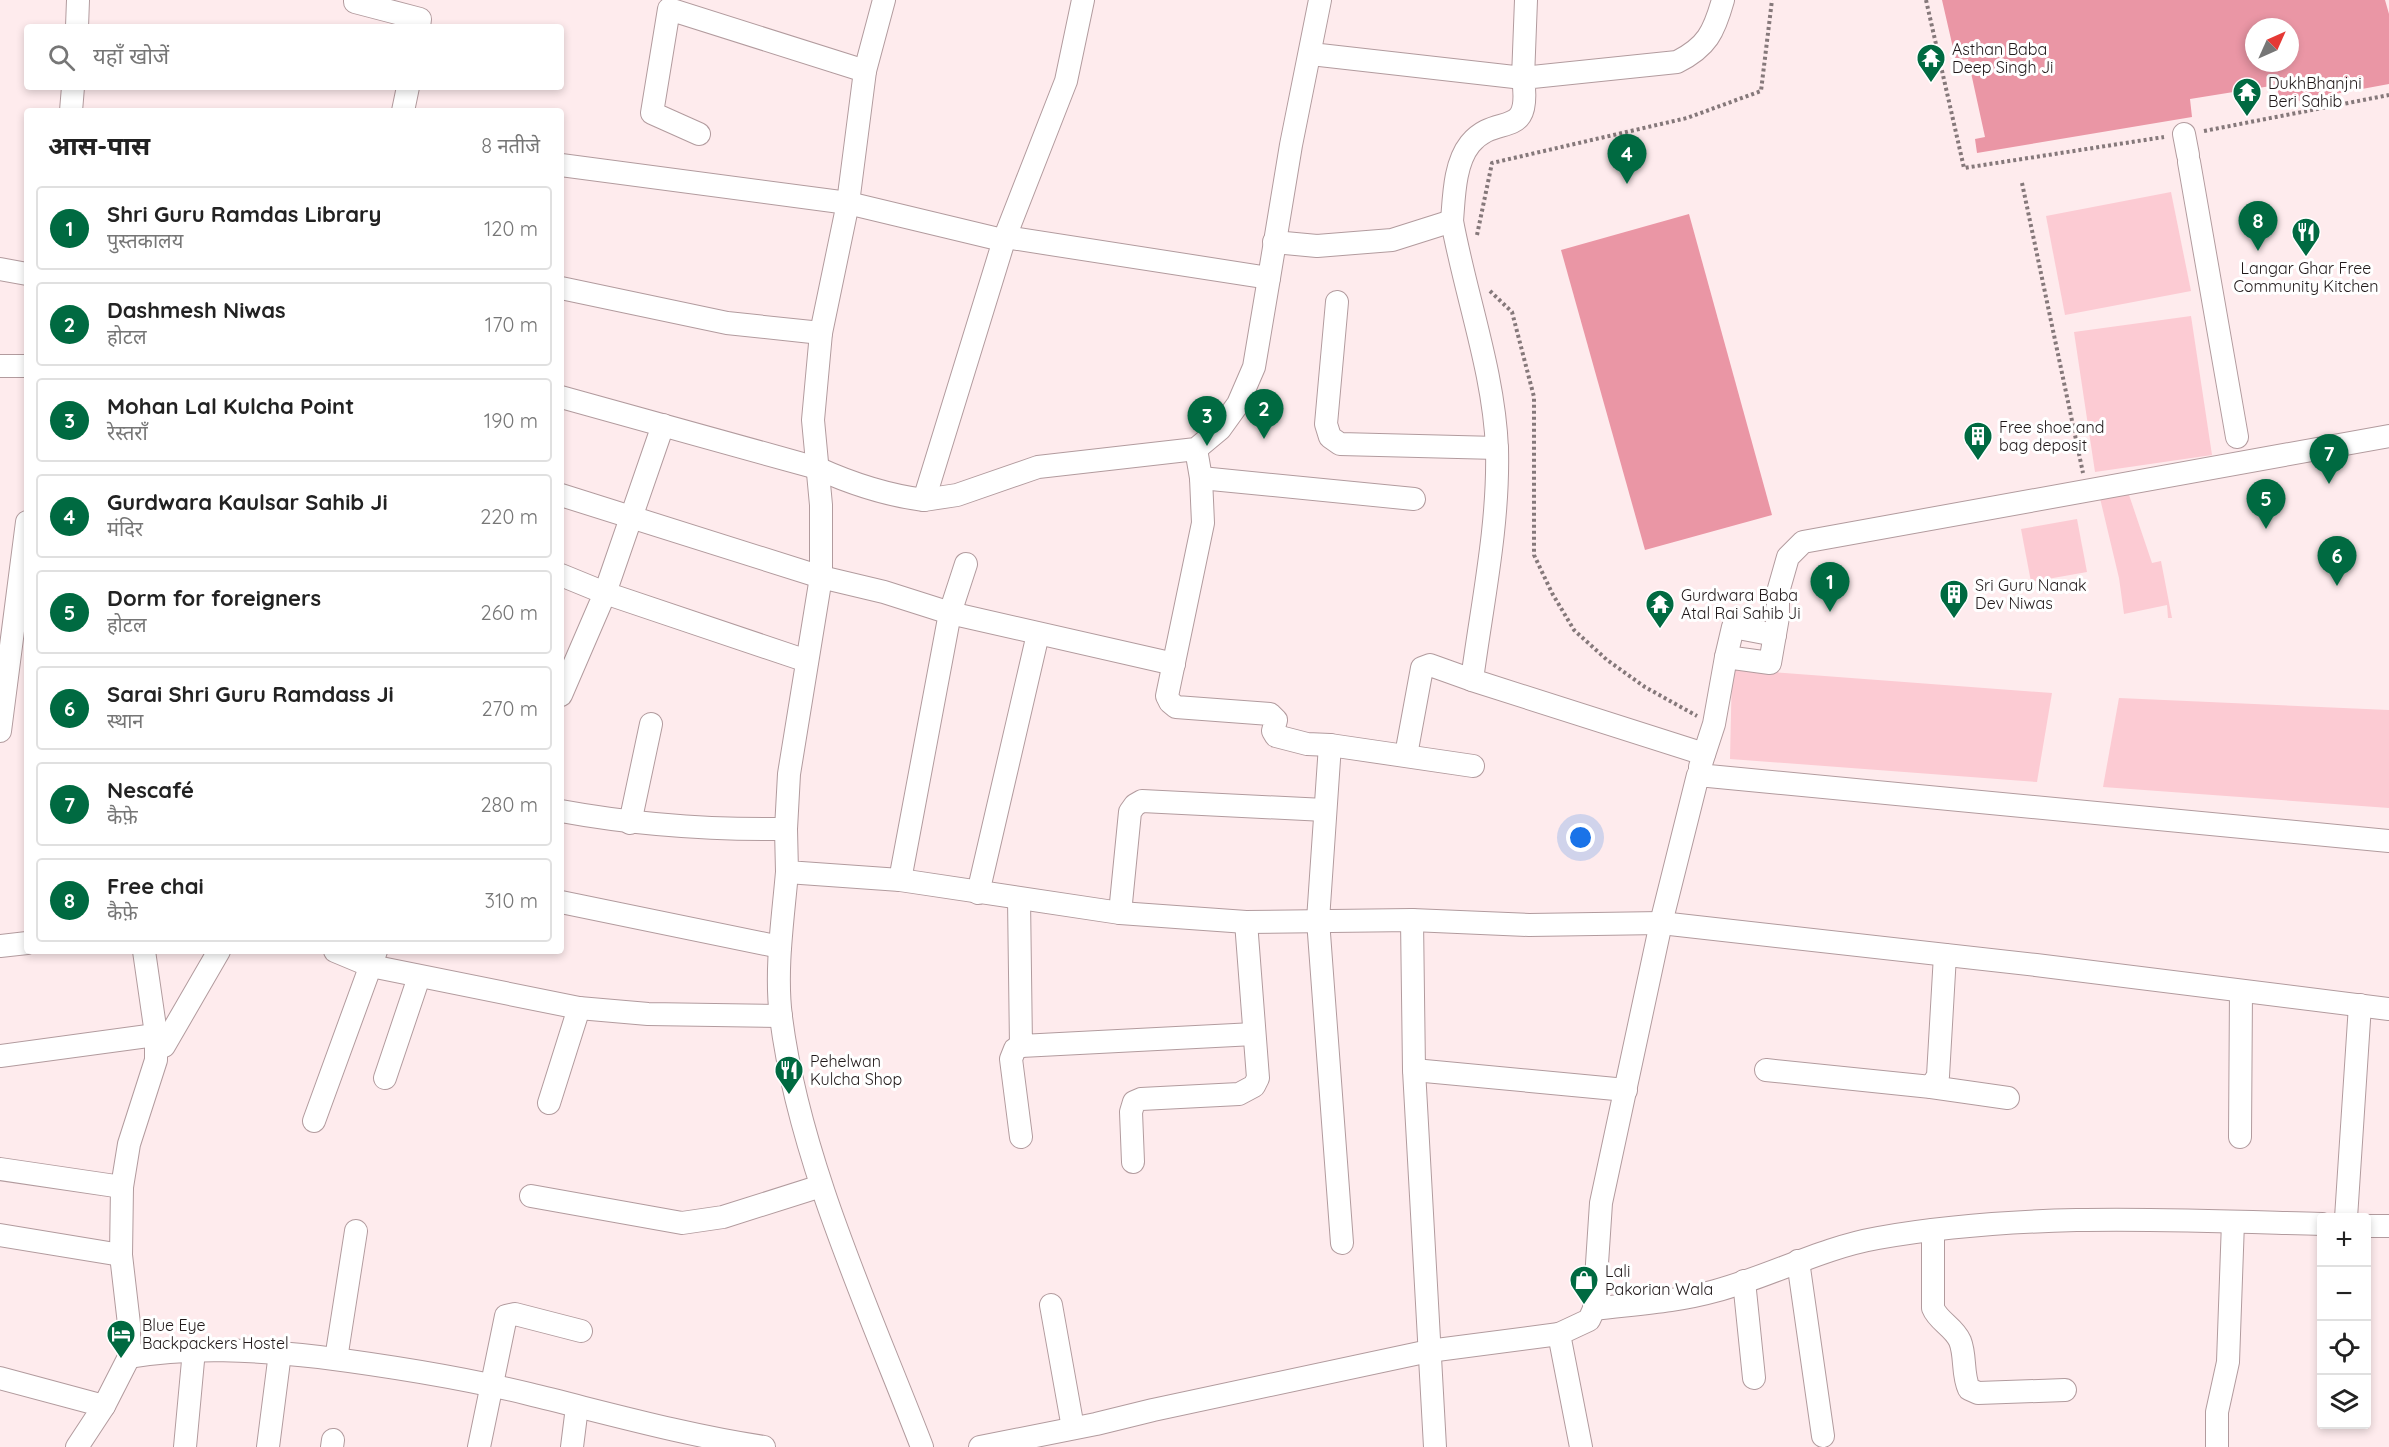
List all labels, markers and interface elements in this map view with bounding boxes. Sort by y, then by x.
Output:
north arrow [2245,18,2299,72]
search box [24,24,564,90]
place label: Asthan Baba Deep Singh Ji [1952,39,2053,77]
icon: search [45,41,78,74]
text: यहाँ खोजें [93,42,169,70]
temple icon: Asthan Baba Deep Singh Ji [1915,42,1947,84]
place label: DukhBhanjni Beri Sahib [2268,73,2362,111]
temple icon: DukhBhanjni Beri Sahib [2231,76,2263,118]
text: आस-पास [48,129,150,162]
text: 8 नतीजे [481,133,540,158]
pin: 4 [1608,134,1646,184]
text: Shri Guru Ramdas Library [107,200,381,228]
pin: 8 [2238,202,2278,251]
text: 1 [66,216,73,241]
text: 120 m [484,216,538,241]
restaurant icon: Langar Ghar Free Community Kitchen [2290,216,2322,258]
text: पुस्तकालय [107,228,183,253]
place label: Langar Ghar Free Community Kitchen [2233,258,2379,296]
text: Dashmesh Niwas [107,296,286,324]
text: 2 [64,312,75,337]
text: 170 m [485,312,538,337]
text: होटल [107,324,146,349]
pin: 2 [1244,390,1284,439]
text: Mohan Lal Kulcha Point [107,392,354,420]
pin: 3 [1188,396,1226,446]
text: 3 [64,408,75,433]
text: 190 m [484,408,538,433]
place label: Free shoe and bag deposit [1999,417,2104,455]
text: रेस्तराँ [107,420,148,445]
building icon: Free shoe and bag deposit [1962,420,1994,462]
pin: 7 [2310,434,2348,484]
pin: 5 [2246,480,2286,529]
text: Gurdwara Kaulsar Sahib Ji [107,488,388,516]
text: 4 [64,504,75,529]
text: 220 m [480,504,538,529]
text: मंदिर [107,516,143,541]
pin: 6 [2318,536,2356,586]
pin: 1 [1810,562,1850,612]
place label: Sri Guru Nanak Dev Niwas [1975,575,2087,613]
building icon: Sri Guru Nanak Dev Niwas [1938,578,1970,620]
text: Dorm for foreigners [107,584,321,612]
place label: Gurdwara Baba Atal Rai Sahib Ji [1681,585,1801,623]
temple icon: Gurdwara Baba Atal Rai Sahib Ji [1644,588,1676,630]
text: 5 [64,600,75,625]
text: 260 m [481,600,538,625]
text: होटल [107,612,146,637]
text: Sarai Shri Guru Ramdass Ji [107,680,394,708]
text: 6 [64,696,75,721]
text: 270 m [481,696,538,721]
text: स्थान [107,708,143,733]
text: Nescafé [107,776,194,804]
text: 7 [64,792,75,817]
text: 280 m [481,792,538,817]
text: कैफ़े [107,804,138,829]
your location [1566,823,1595,852]
text: Free chai [107,872,204,900]
text: 8 [64,888,75,913]
text: 310 m [485,888,538,913]
text: कैफ़े [107,900,138,925]
place label: Pehelwan Kulcha Shop [810,1051,902,1089]
restaurant icon: Pehelwan Kulcha Shop [773,1054,805,1096]
map controls [2317,1213,2371,1429]
button: + [2317,1213,2371,1267]
place label: Lali Pakorian Wala [1605,1261,1713,1299]
shop icon: Lali Pakorian Wala [1568,1264,1600,1306]
button: − [2317,1267,2371,1321]
place label: Blue Eye Backpackers Hostel [142,1315,289,1353]
hotel icon: Blue Eye Backpackers Hostel [105,1318,137,1360]
button: locate [2317,1321,2371,1375]
button: layers [2317,1375,2371,1429]

